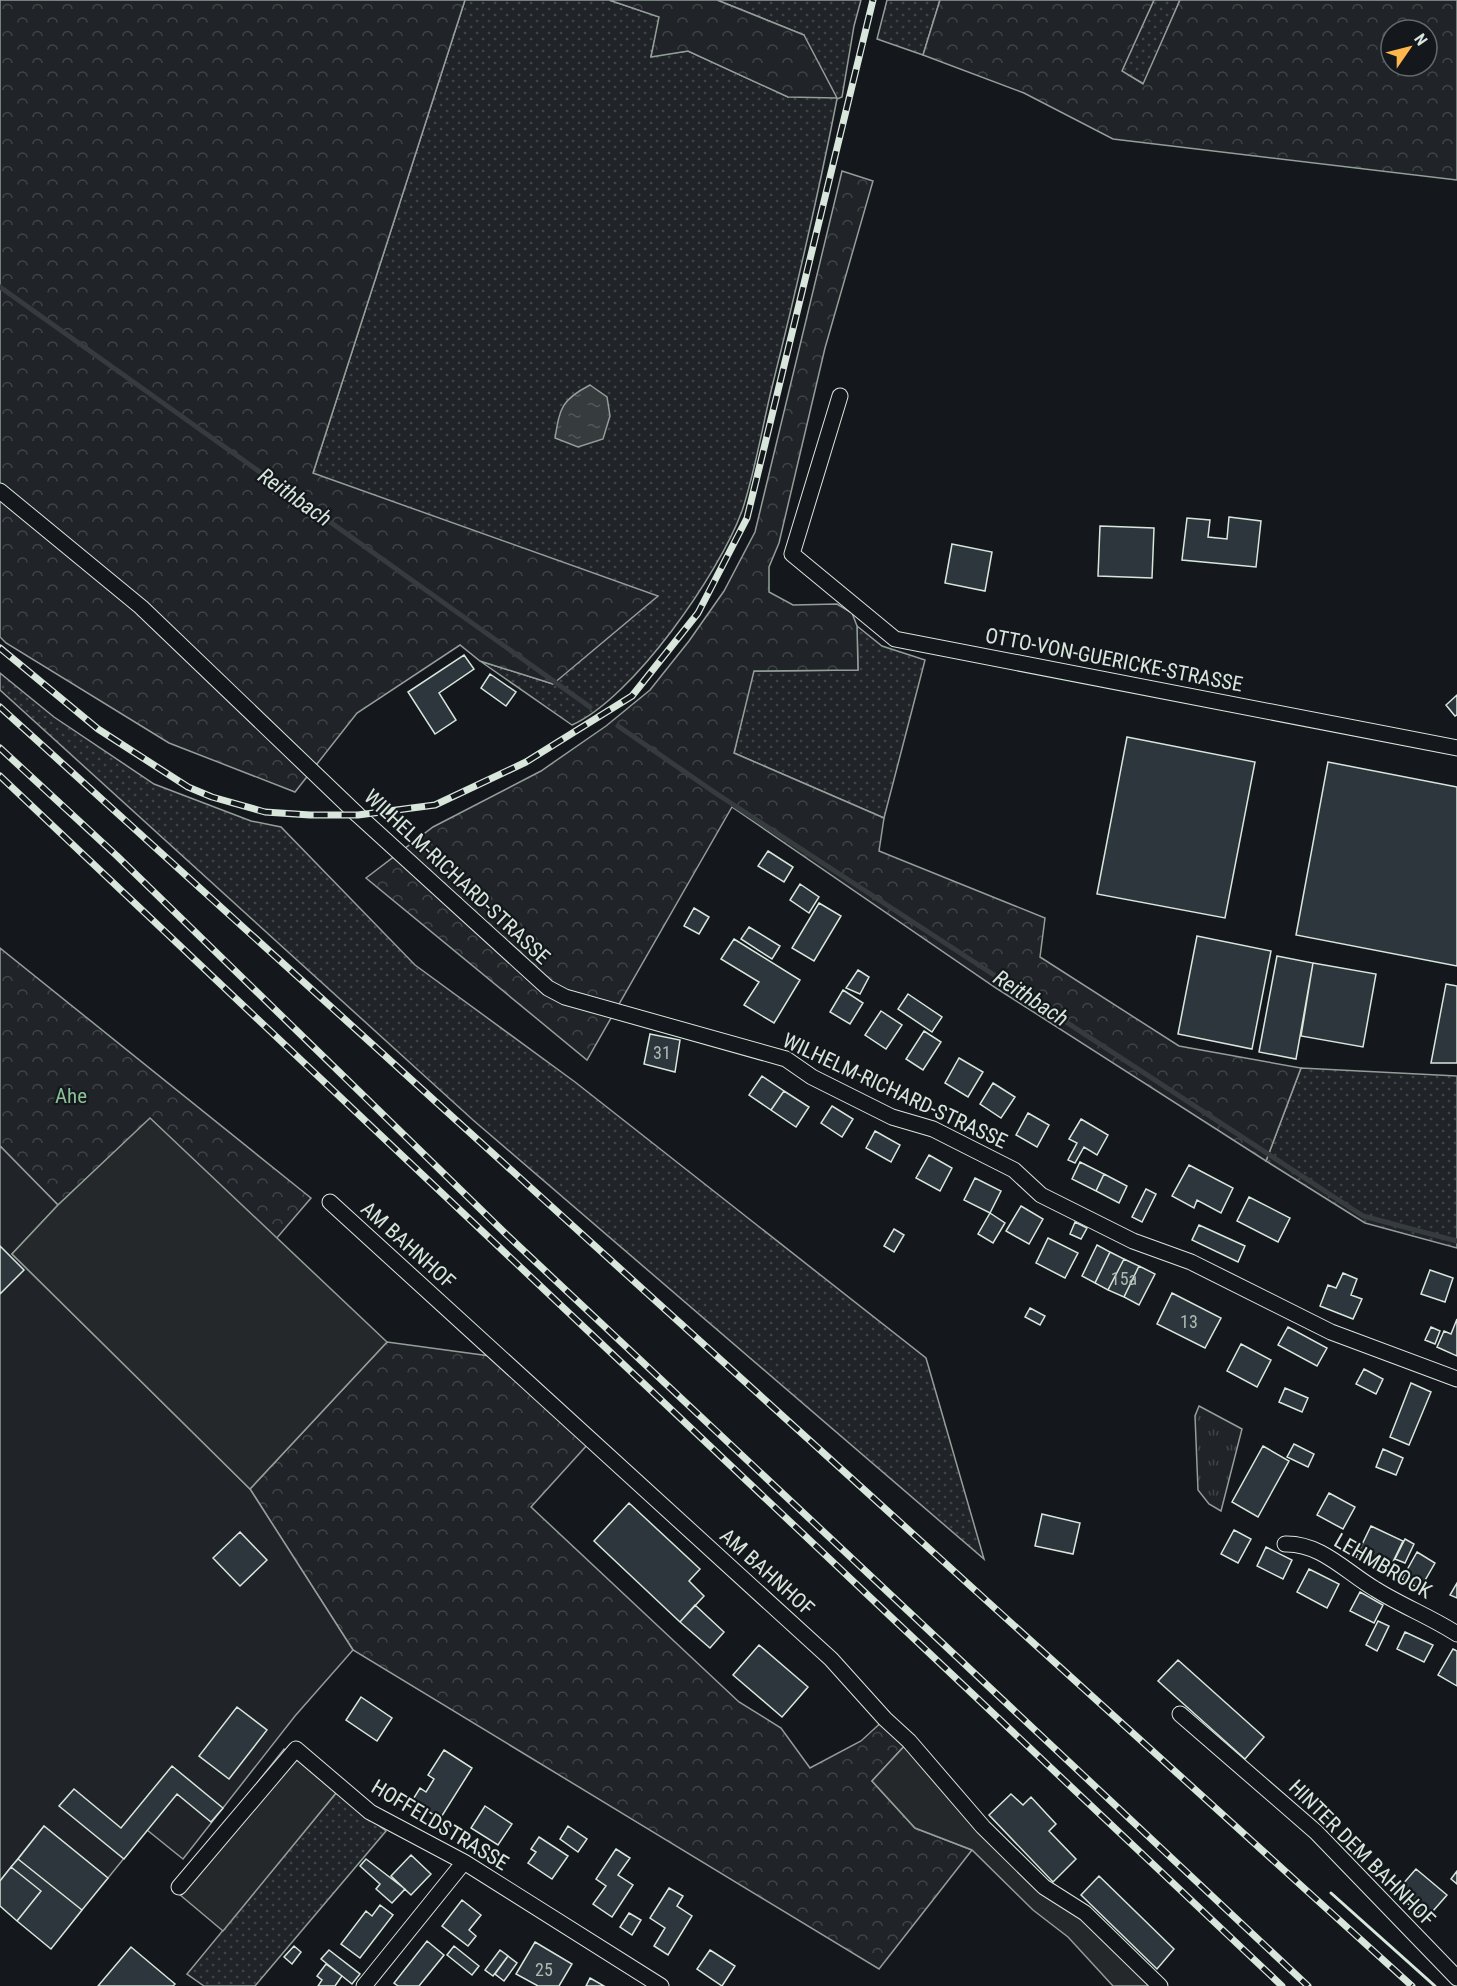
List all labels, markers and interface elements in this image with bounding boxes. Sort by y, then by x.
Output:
north arrow [1379,18,1439,78]
text: N [1410,30,1431,49]
water label: Reithbach [254,463,336,531]
street label: OTTO-VON-GUERICKE-STRASSE [983,623,1245,697]
street label: WILHELM-RICHARD-STRASSE [359,785,555,969]
water label: Reithbach [989,965,1073,1031]
street label: WILHELM-RICHARD-STRASSE [779,1028,1011,1154]
house number: 31 [653,1042,671,1063]
park label: Ahe [55,1084,87,1108]
street label: AM BAHNHOF [356,1197,460,1293]
house number: 15a [1111,1268,1137,1289]
house number: 13 [1180,1311,1198,1332]
street label: AM BAHNHOF [715,1524,819,1620]
street label: LEHMBROOK [1330,1528,1437,1604]
street label: HOFFELDSTRASSE [367,1775,513,1875]
street label: HINTER DEM BAHNHOF [1284,1775,1440,1931]
house number: 25 [535,1959,553,1980]

